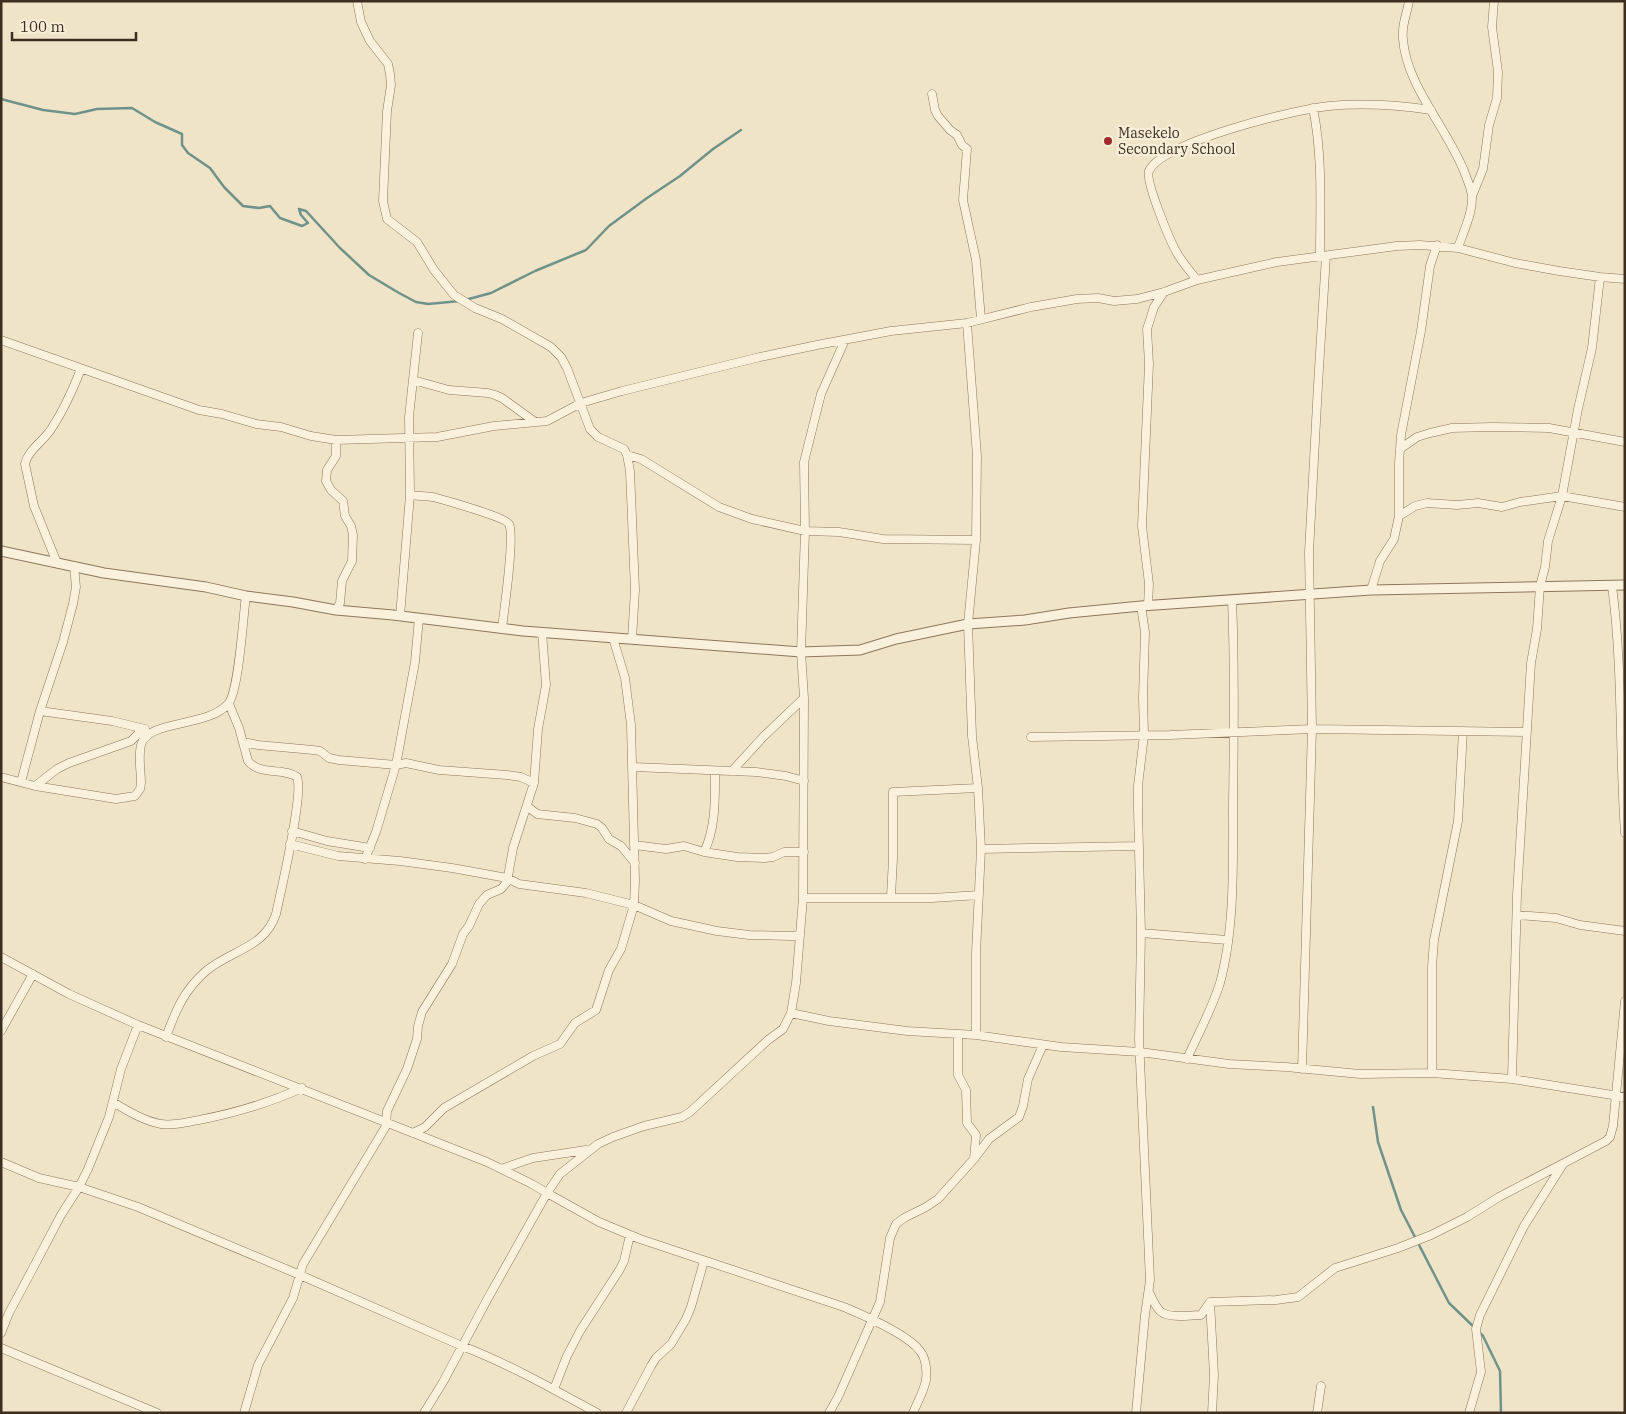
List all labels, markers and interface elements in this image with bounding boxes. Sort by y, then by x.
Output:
scale bar [12,10,136,42]
text: 100 m [20,17,65,36]
place label: Masekelo Secondary School [1118,124,1236,158]
marker: Masekelo Secondary School [1102,135,1114,147]

